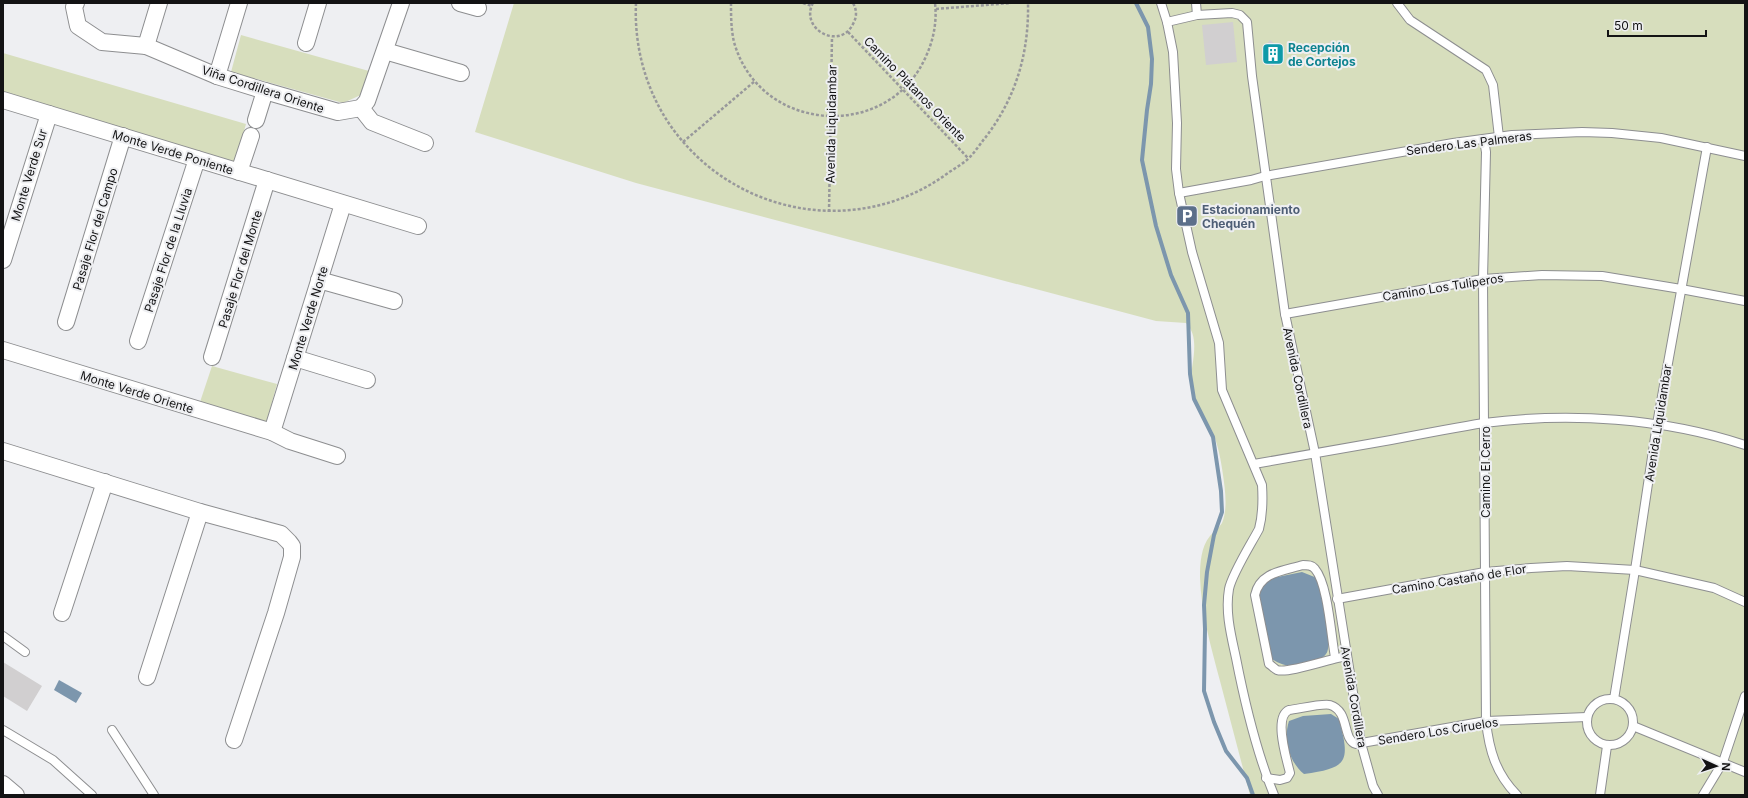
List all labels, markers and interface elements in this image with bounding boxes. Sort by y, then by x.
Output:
scale bar [1608,12,1706,38]
text: 50 m [1614,18,1643,33]
street label: Camino Plátanos Oriente [861,33,969,145]
place label: Recepción de Cortejos [1288,40,1356,69]
building icon: Recepción de Cortejos [1260,41,1286,67]
street label: Viña Cordillera Oriente [200,62,326,116]
street label: Avenida Liquidambar [822,64,840,184]
street label: Monte Verde Poniente [111,126,235,178]
street label: Monte Verde Sur [8,127,50,223]
street label: Sendero Las Palmeras [1405,128,1533,158]
street label: Pasaje Flor del Campo [69,166,121,292]
street label: Pasaje Flor de la Lluvia [141,186,195,314]
place label: Estacionamiento Chequén [1202,202,1300,231]
parking icon: Estacionamiento Chequén [1174,203,1200,229]
street label: Pasaje Flor del Monte [215,208,265,330]
street label: Monte Verde Norte [285,264,331,372]
street label: Camino Los Tuliperos [1381,270,1505,304]
street label: Avenida Cordillera [1280,326,1316,430]
street label: Avenida Liquidambar [1641,363,1675,483]
street label: Monte Verde Oriente [79,368,195,416]
street label: Camino El Cerro [1478,426,1493,518]
street label: Camino Castaño de Flor [1391,561,1528,597]
street label: Avenida Cordillera [1338,645,1370,749]
street label: Sendero Los Ciruelos [1377,714,1499,748]
north arrow [1696,746,1736,786]
text: N [1719,762,1733,771]

